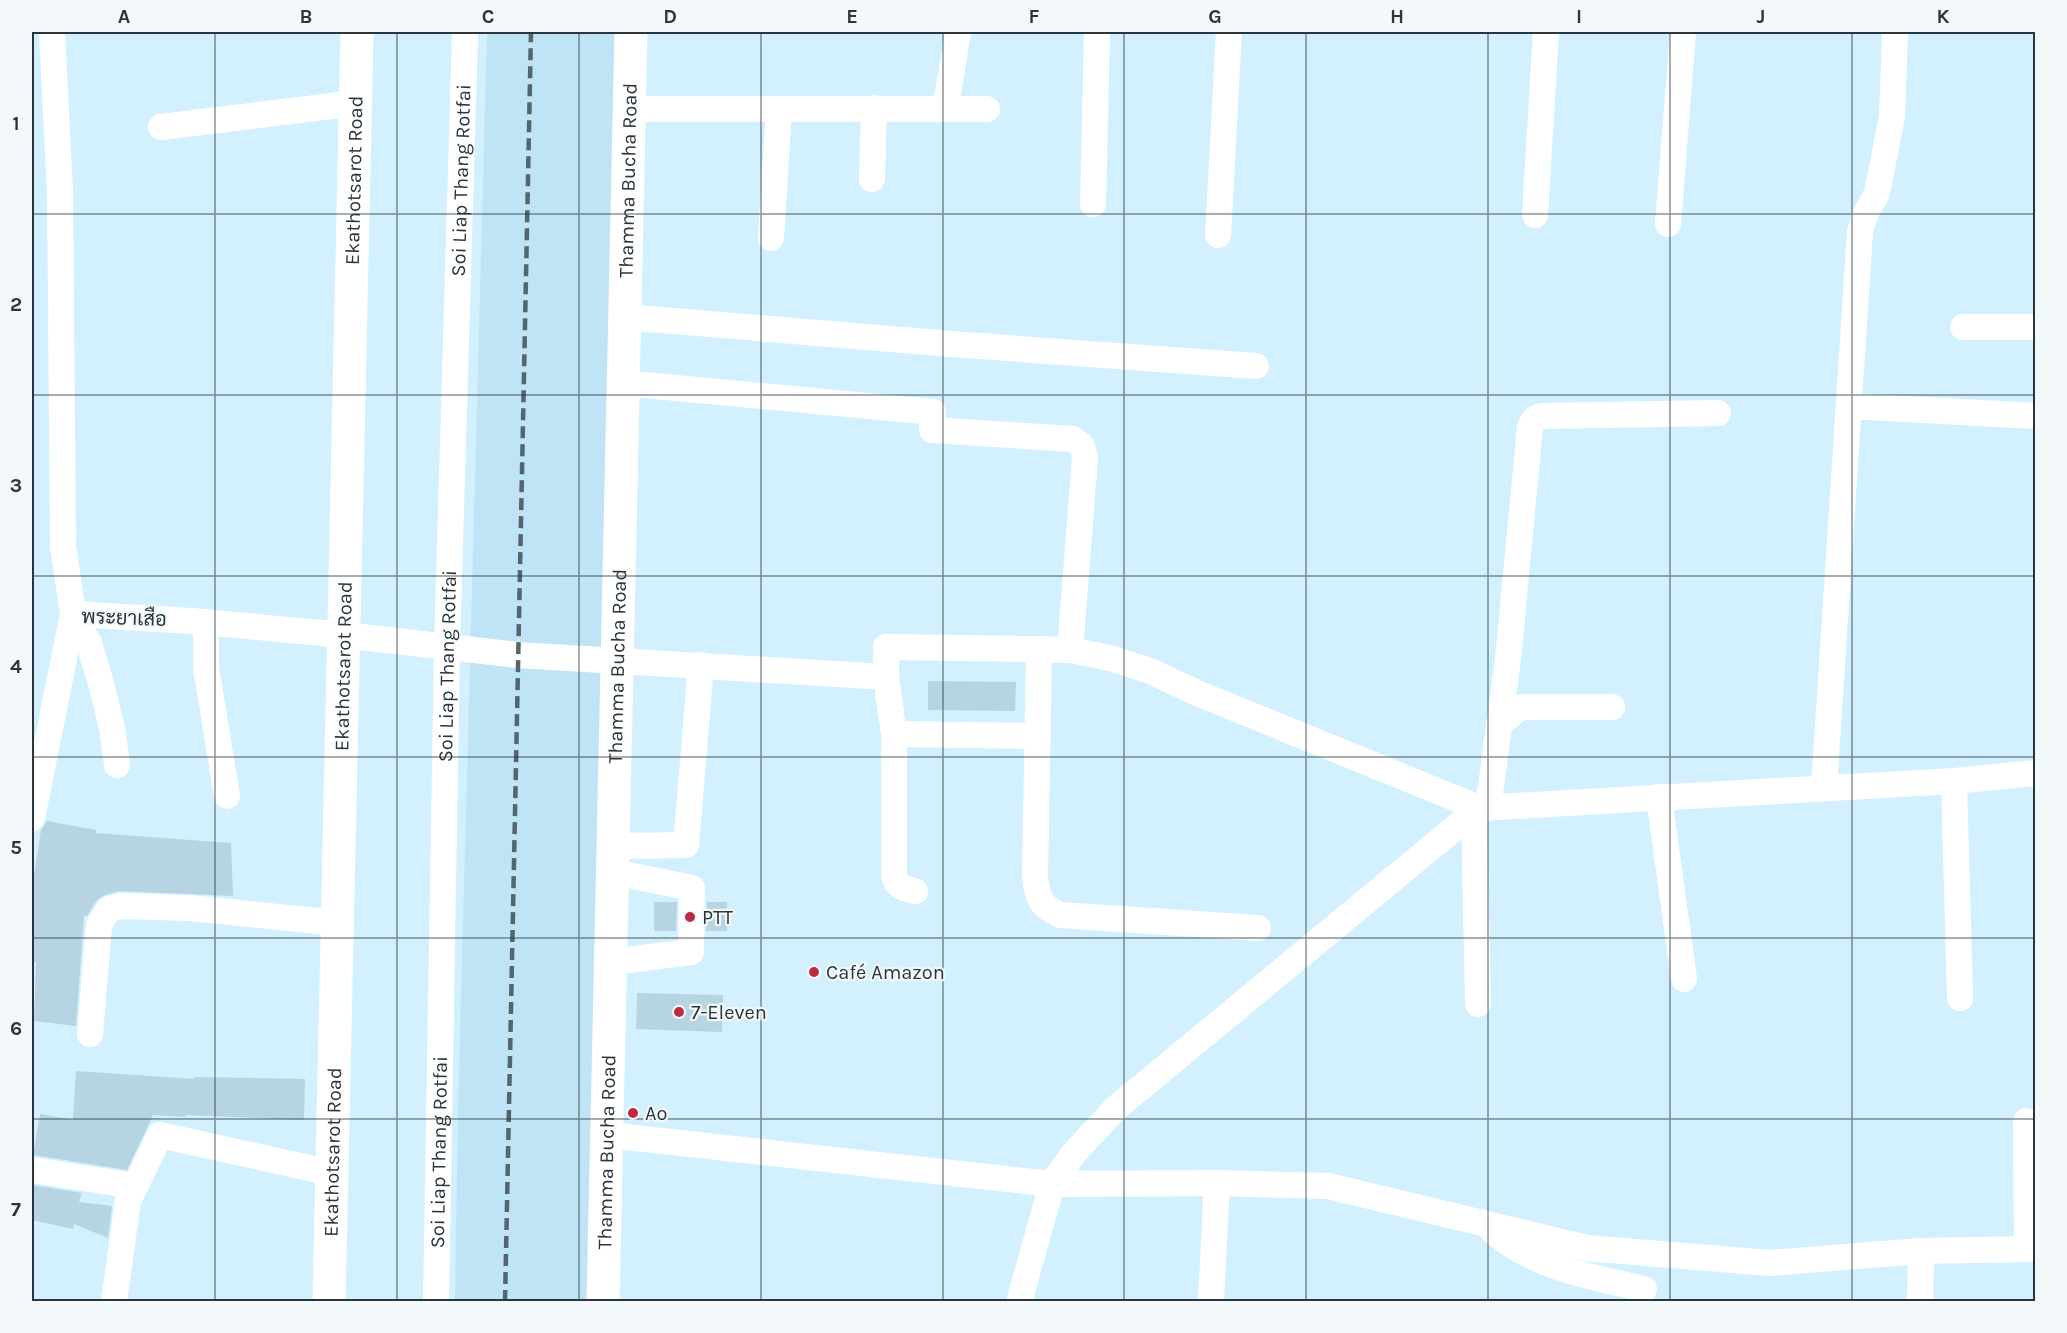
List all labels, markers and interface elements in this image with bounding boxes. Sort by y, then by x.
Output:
text: A [118,5,131,28]
text: B [300,5,312,28]
text: C [482,5,494,28]
text: D [663,5,677,28]
text: E [846,5,858,28]
text: F [1029,5,1040,28]
text: G [1208,5,1222,28]
text: H [1390,5,1404,28]
text: I [1576,5,1582,28]
text: J [1757,5,1765,28]
text: K [1936,5,1950,28]
street label: Thamma Bucha Road [614,82,641,278]
street label: Soi Liap Thang Rotfai [446,84,475,277]
street label: Ekathotsarot Road [340,95,367,265]
text: 1 [12,112,20,135]
text: 2 [10,293,22,316]
text: 3 [10,474,22,497]
street label: Thamma Bucha Road [603,568,631,764]
street label: Soi Liap Thang Rotfai [434,570,461,762]
street label: Ekathotsarot Road [330,581,356,751]
street label: พระยาเสือ [81,602,167,631]
text: 4 [10,655,22,678]
text: 5 [10,836,22,859]
place label: PTT [702,906,733,929]
marker: PTT [683,910,697,924]
place label: Café Amazon [826,961,945,984]
marker: Café Amazon [807,965,821,979]
place label: 7-Eleven [691,1001,767,1024]
marker: 7-Eleven [672,1005,686,1019]
text: 6 [10,1017,22,1040]
street label: Thamma Bucha Road [593,1054,620,1250]
street label: Soi Liap Thang Rotfai [425,1056,452,1248]
street label: Ekathotsarot Road [319,1067,346,1237]
place label: Ao [645,1102,667,1125]
marker: Ao [626,1106,640,1120]
text: 7 [11,1198,21,1221]

